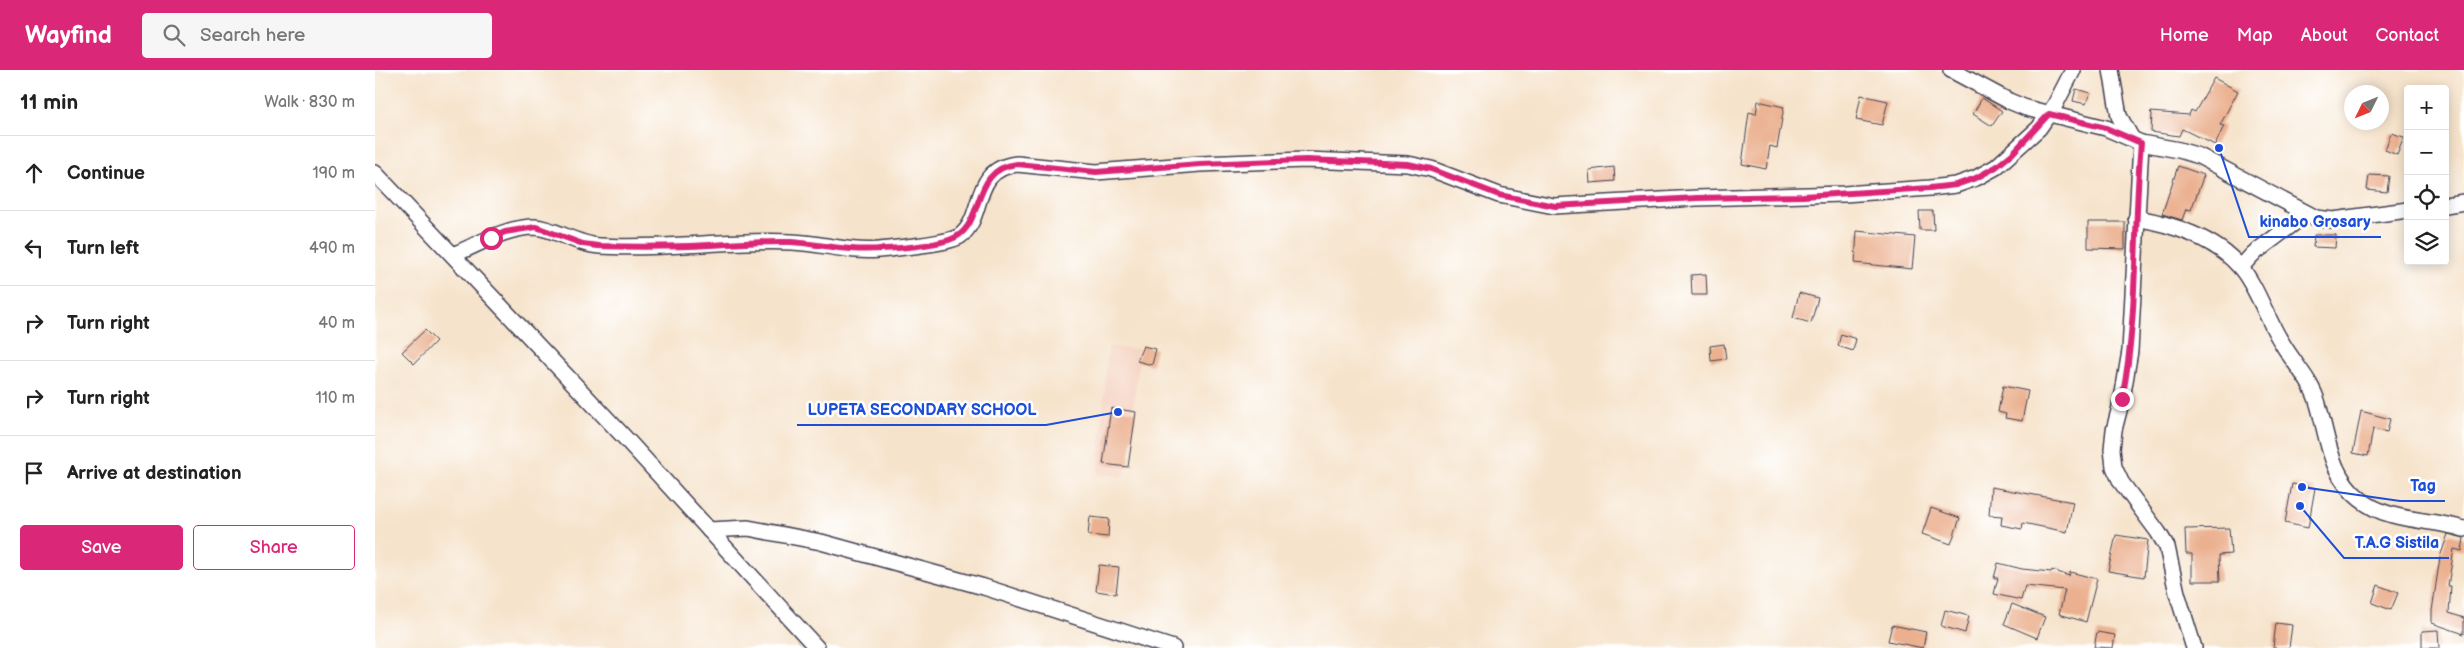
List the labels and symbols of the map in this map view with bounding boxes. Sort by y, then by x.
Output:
north arrow [2344,85,2389,130]
callout: kinabo Grosary [2249,206,2381,237]
text: kinabo Grosary [2259,213,2371,232]
route start [480,227,503,250]
route end [2111,388,2134,411]
callout: LUPETA SECONDARY SCHOOL [797,394,1046,425]
text: LUPETA SECONDARY SCHOOL [808,401,1037,420]
callout: Tag [2400,470,2445,501]
text: Tag [2410,477,2436,496]
callout: T.A.G Sistila [2344,527,2449,558]
text: T.A.G Sistila [2355,534,2439,553]

